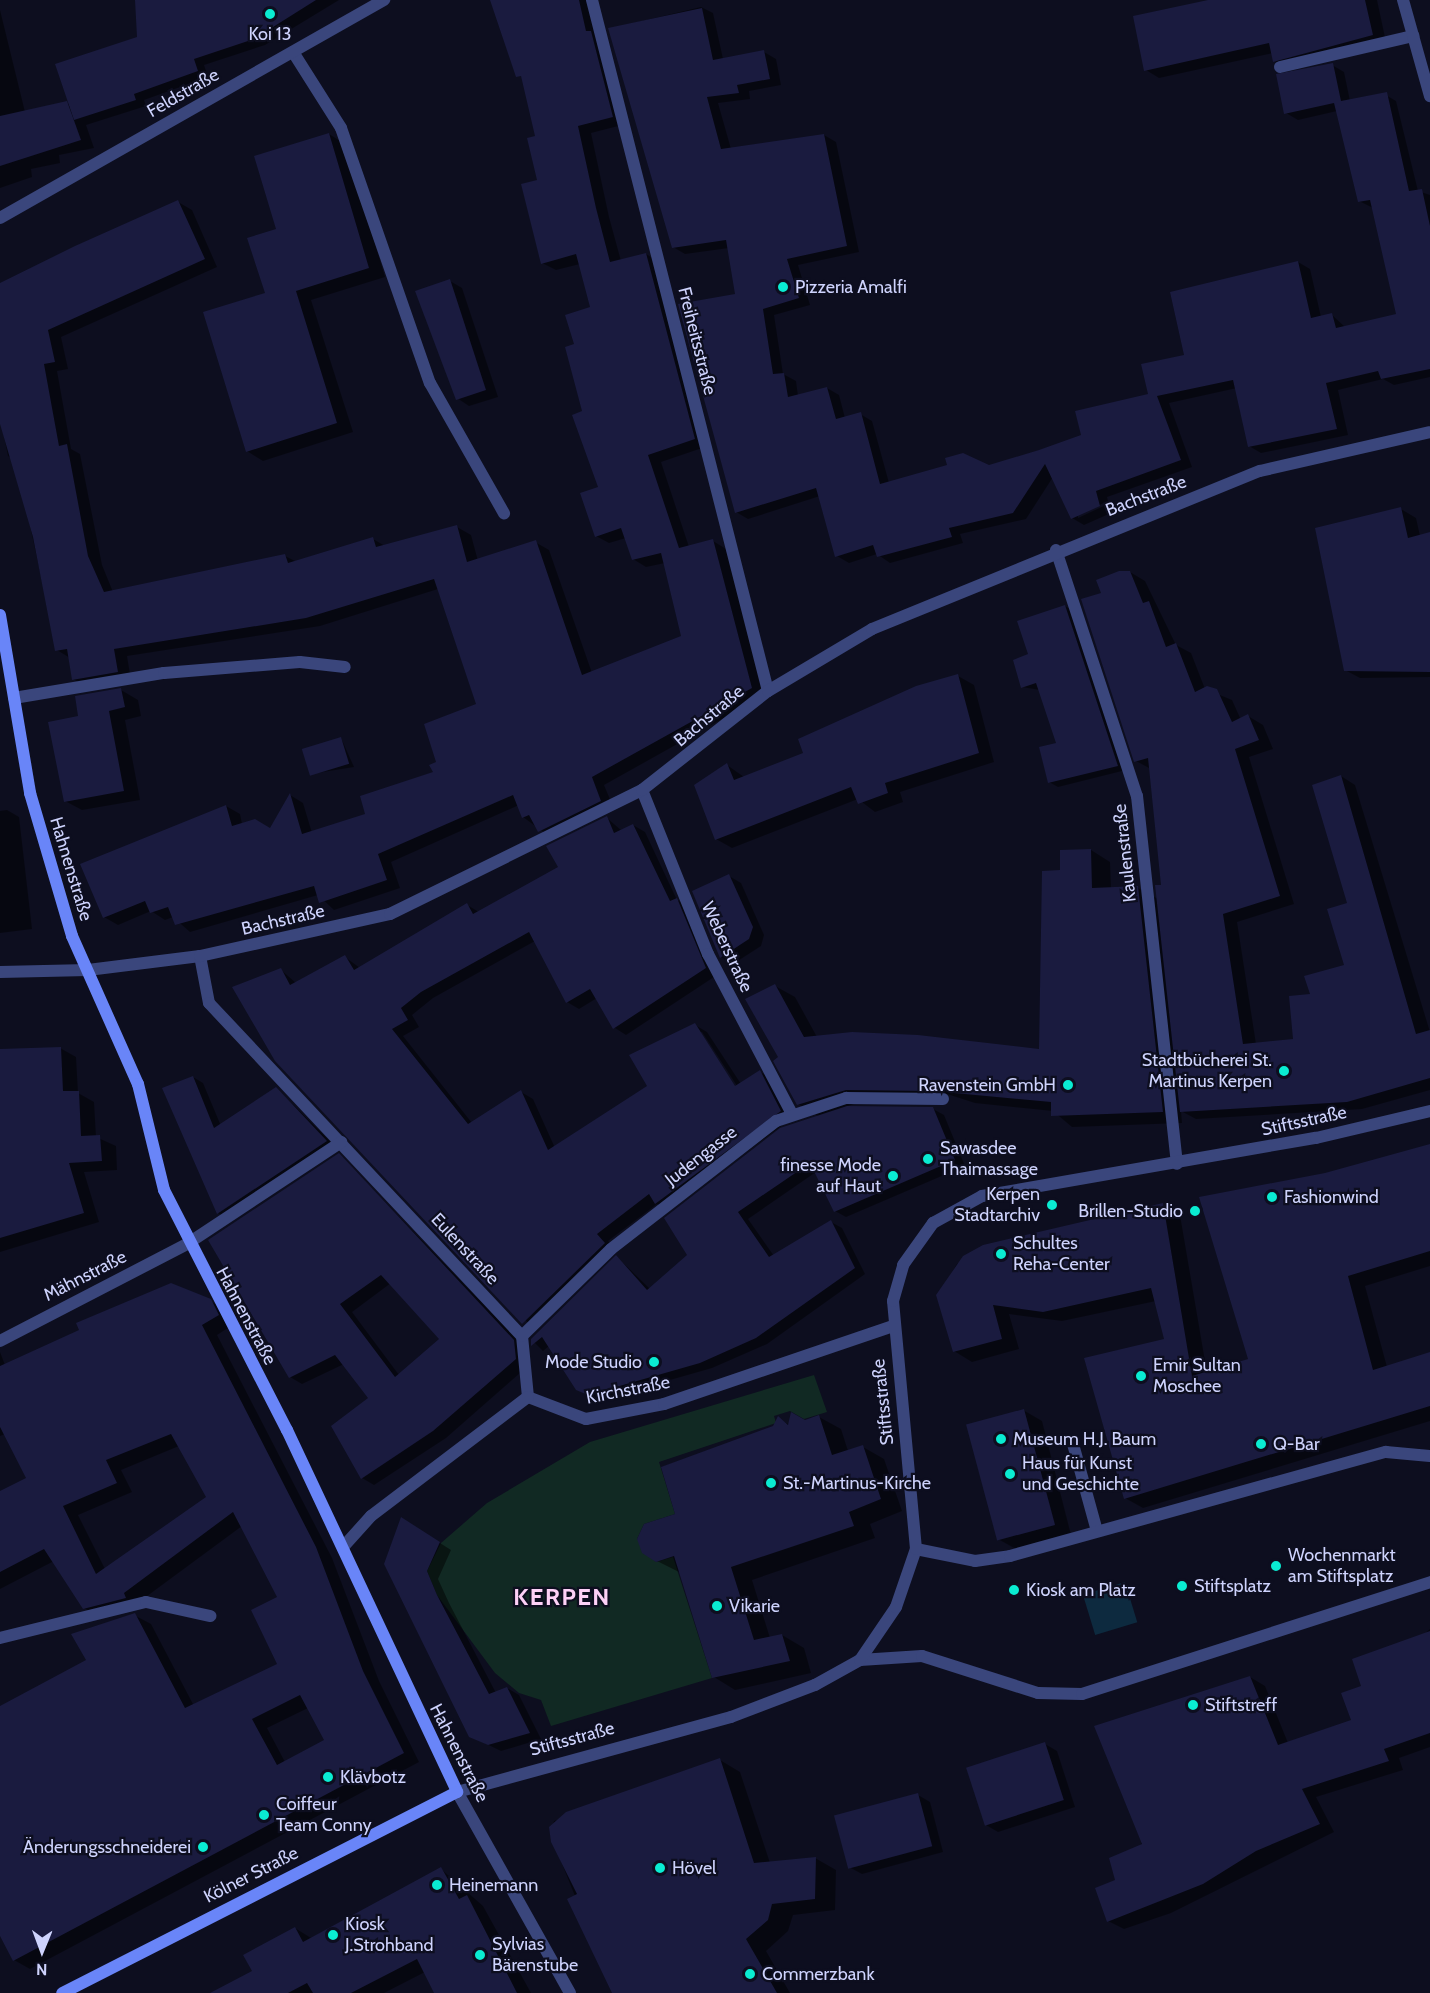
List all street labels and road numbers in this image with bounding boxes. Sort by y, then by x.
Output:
street label: Feldstraße [143,64,223,122]
street label: Freiheitsstraße [673,285,721,397]
street label: Bachstraße [1103,471,1189,521]
street label: Bachstraße [670,681,748,751]
street label: Kaulenstraße [1109,803,1141,903]
street label: Hahnenstraße [45,814,97,924]
street label: Weberstraße [697,898,757,996]
street label: Bachstraße [239,900,327,940]
street label: Stiftsstraße [1259,1101,1349,1141]
street label: Judengasse [661,1121,741,1191]
street label: Eulenstraße [426,1209,504,1289]
street label: Mähnstraße [40,1246,130,1306]
street label: Hahnenstraße [211,1263,281,1369]
street label: Stiftsstraße [868,1358,898,1446]
street label: Kirchstraße [584,1371,672,1409]
street label: Hahnenstraße [425,1700,493,1806]
street label: Stiftsstraße [527,1717,617,1761]
street label: Kölner Straße [200,1842,302,1908]

